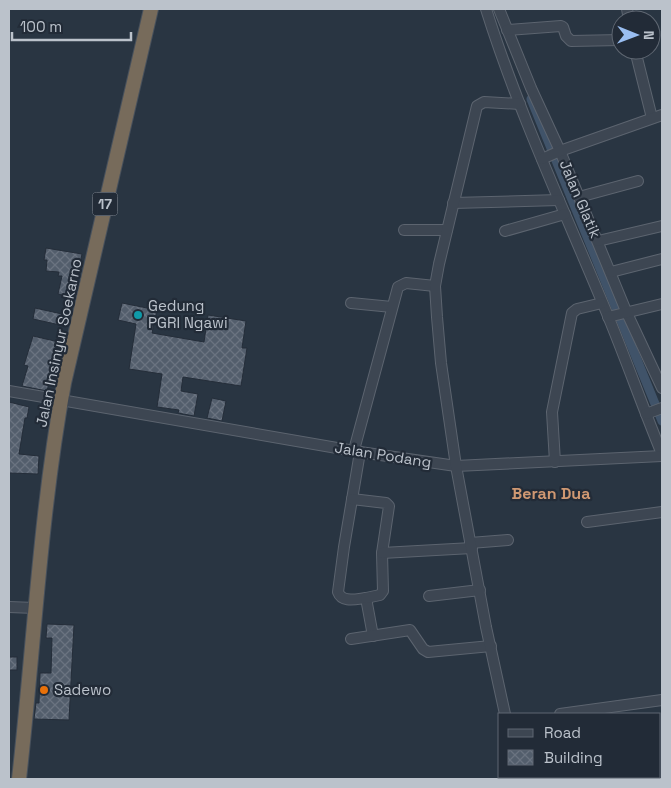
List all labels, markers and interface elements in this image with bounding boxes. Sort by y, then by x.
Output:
scale bar [12,10,131,42]
north arrow [611,10,661,60]
text: 100 m [20,17,62,36]
text: N [640,30,658,40]
street label: Jalan Glatik [556,157,605,241]
road number: 17 [92,192,118,215]
street label: Jalan Insinyur Soekarno [31,257,86,429]
place label: Gedung PGRI Ngawi [148,296,228,332]
marker: Gedung PGRI Ngawi [132,309,144,321]
street label: Jalan Podang [333,437,433,472]
district label: Beran Dua [512,483,590,504]
place label: Sadewo [54,680,111,699]
marker: Sadewo [38,684,50,696]
legend [498,713,661,778]
text: Road [544,723,581,742]
text: Building [544,748,603,767]

